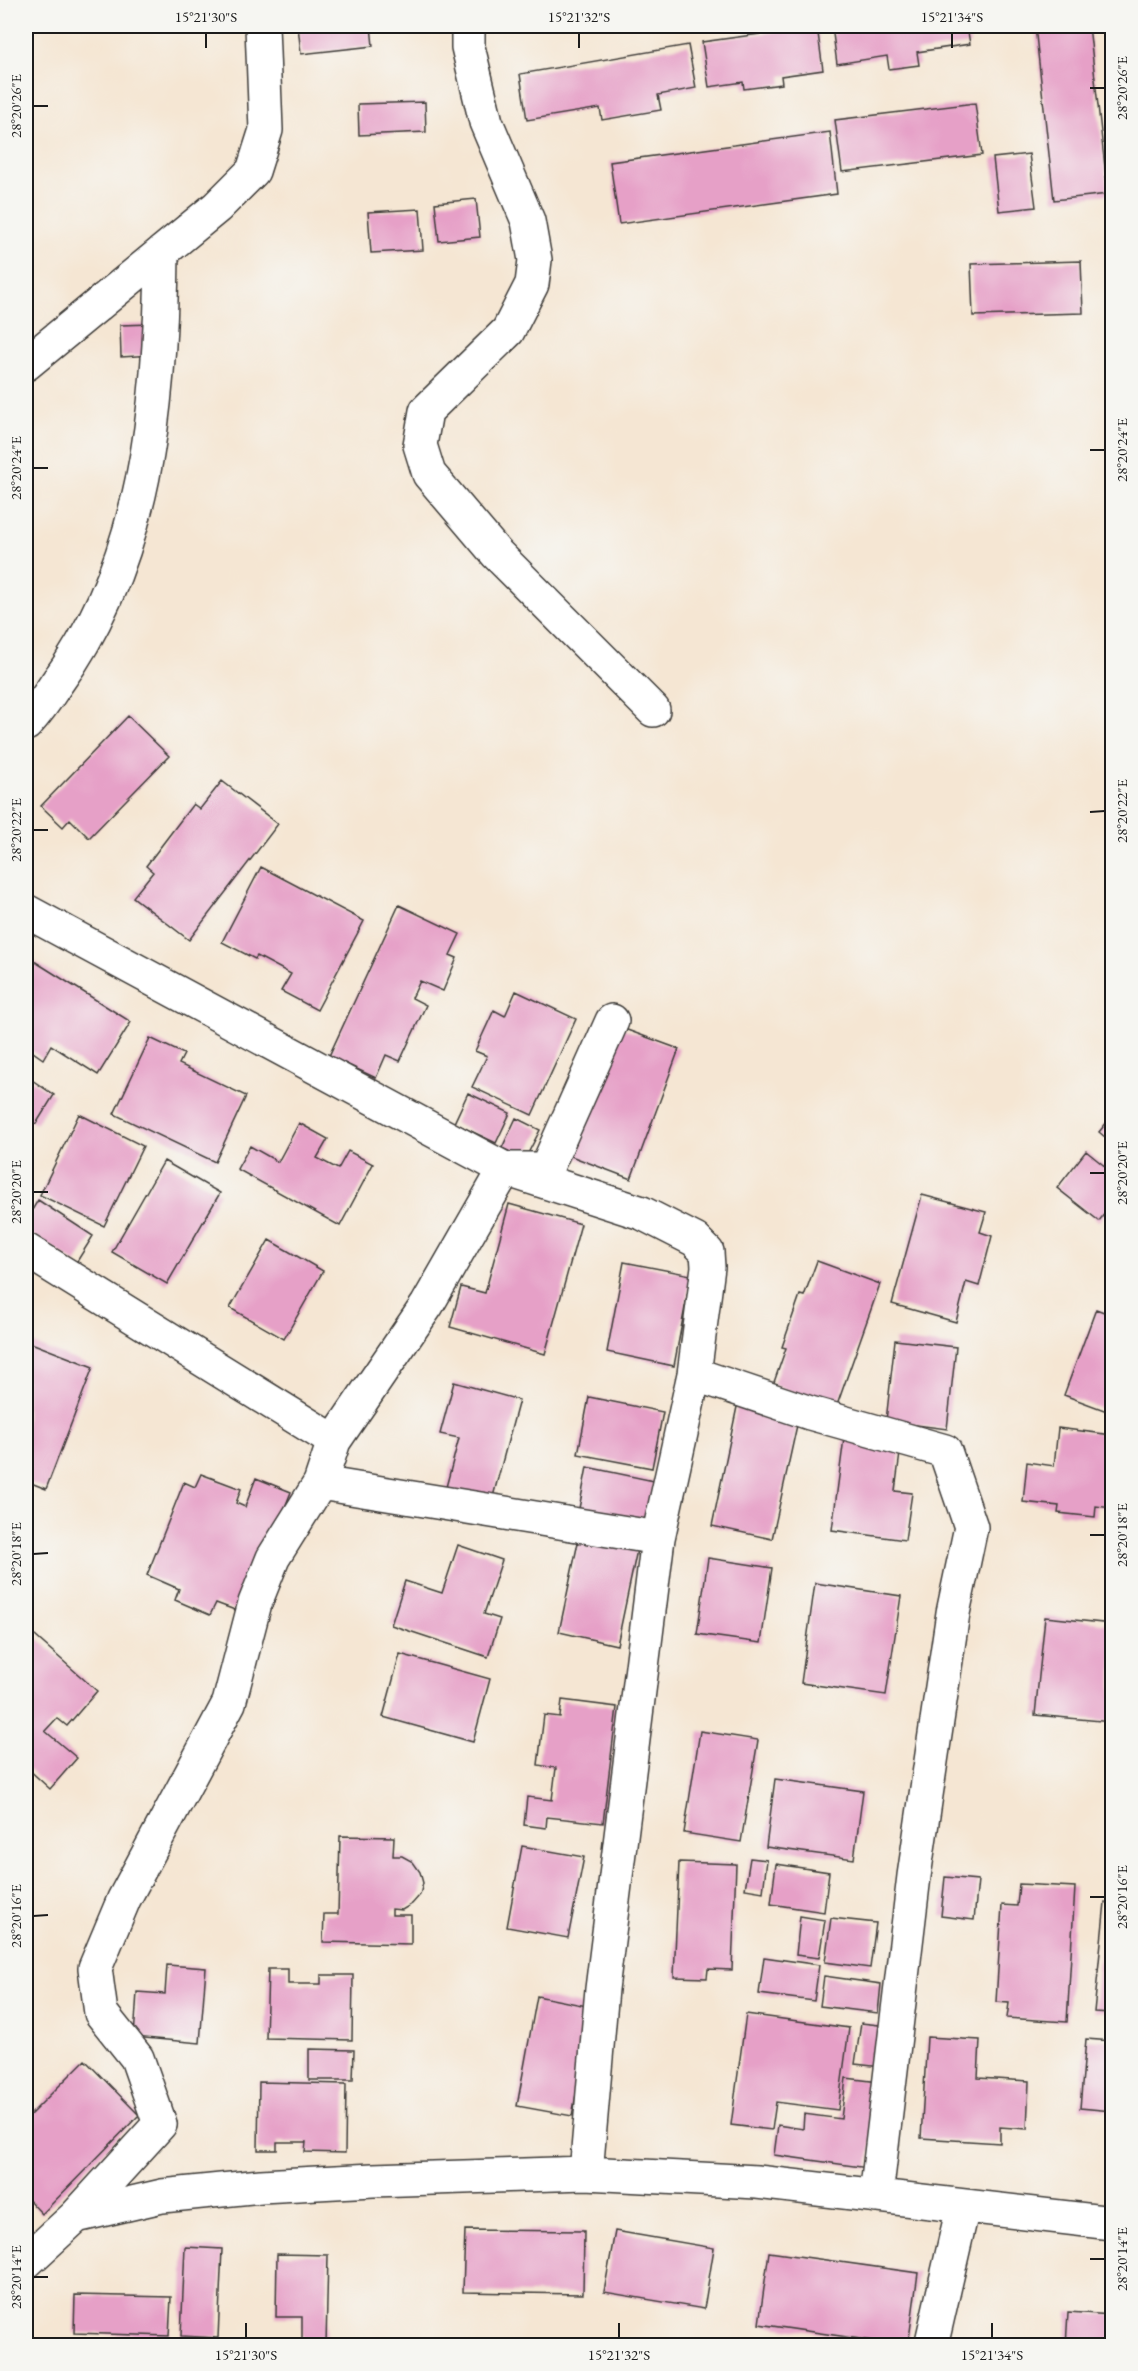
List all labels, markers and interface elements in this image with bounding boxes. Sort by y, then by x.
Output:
text: 15°21'30"S [175,7,237,26]
text: 15°21'32"S [548,7,610,26]
text: 15°21'34"S [921,7,983,26]
text: 28°20'26"E [1112,55,1131,120]
text: 28°20'26"E [6,73,25,138]
text: 28°20'24"E [1112,417,1131,482]
text: 28°20'24"E [6,435,25,500]
text: 28°20'22"E [1112,778,1131,843]
text: 28°20'22"E [6,797,25,862]
text: 28°20'20"E [1112,1140,1131,1205]
text: 28°20'20"E [6,1159,25,1224]
text: 28°20'18"E [1112,1502,1131,1567]
text: 28°20'18"E [6,1521,25,1586]
text: 28°20'16"E [1112,1864,1131,1929]
text: 28°20'16"E [6,1883,25,1948]
text: 28°20'14"E [1112,2226,1131,2291]
text: 28°20'14"E [6,2244,25,2309]
text: 15°21'30"S [215,2345,277,2364]
text: 15°21'32"S [588,2345,650,2364]
text: 15°21'34"S [961,2345,1023,2364]

